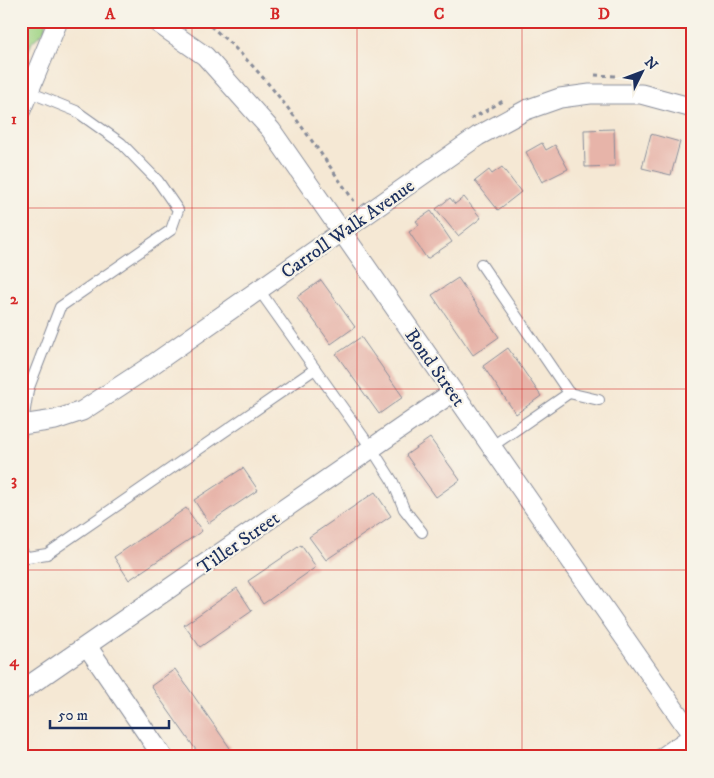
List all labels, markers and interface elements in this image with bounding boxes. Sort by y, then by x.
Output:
text: A [104,4,116,24]
text: B [270,4,280,24]
text: C [434,4,444,24]
text: D [598,4,610,24]
north arrow [616,48,666,98]
text: N [640,54,662,75]
text: 1 [11,109,17,129]
street label: Carroll Walk Avenue [277,174,419,284]
text: 2 [10,289,19,309]
street label: Bond Street [400,325,470,411]
text: 3 [11,470,17,490]
street label: Tiller Street [194,507,284,580]
text: 4 [8,651,19,671]
scale bar [50,698,169,730]
text: 50 m [58,706,88,725]

